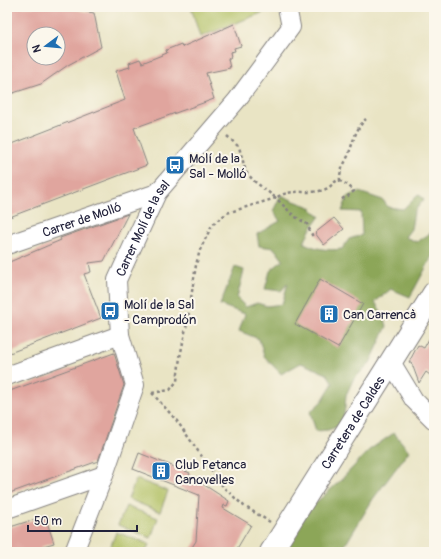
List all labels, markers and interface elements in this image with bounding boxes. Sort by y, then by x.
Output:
north arrow [26,26,66,66]
text: N [29,43,44,54]
place label: Molí de la Sal - Molló [189,151,247,182]
bus stop icon: Molí de la Sal - Molló [164,154,186,176]
street label: Carrer Molí de la sal [113,177,174,279]
street label: Carrer de Molló [40,199,124,241]
place label: Molí de la Sal - Camprodón [124,297,196,328]
bus stop icon: Molí de la Sal - Camprodón [99,300,121,322]
building icon: Can Carrencà [318,303,340,325]
place label: Can Carrencà [343,307,416,323]
street label: Carretera de Caldes [318,374,389,472]
place label: Club Petanca Canovelles [175,457,246,488]
building icon: Club Petanca Canovelles [150,460,172,482]
scale bar [28,507,137,533]
text: 50 m [34,514,62,529]

